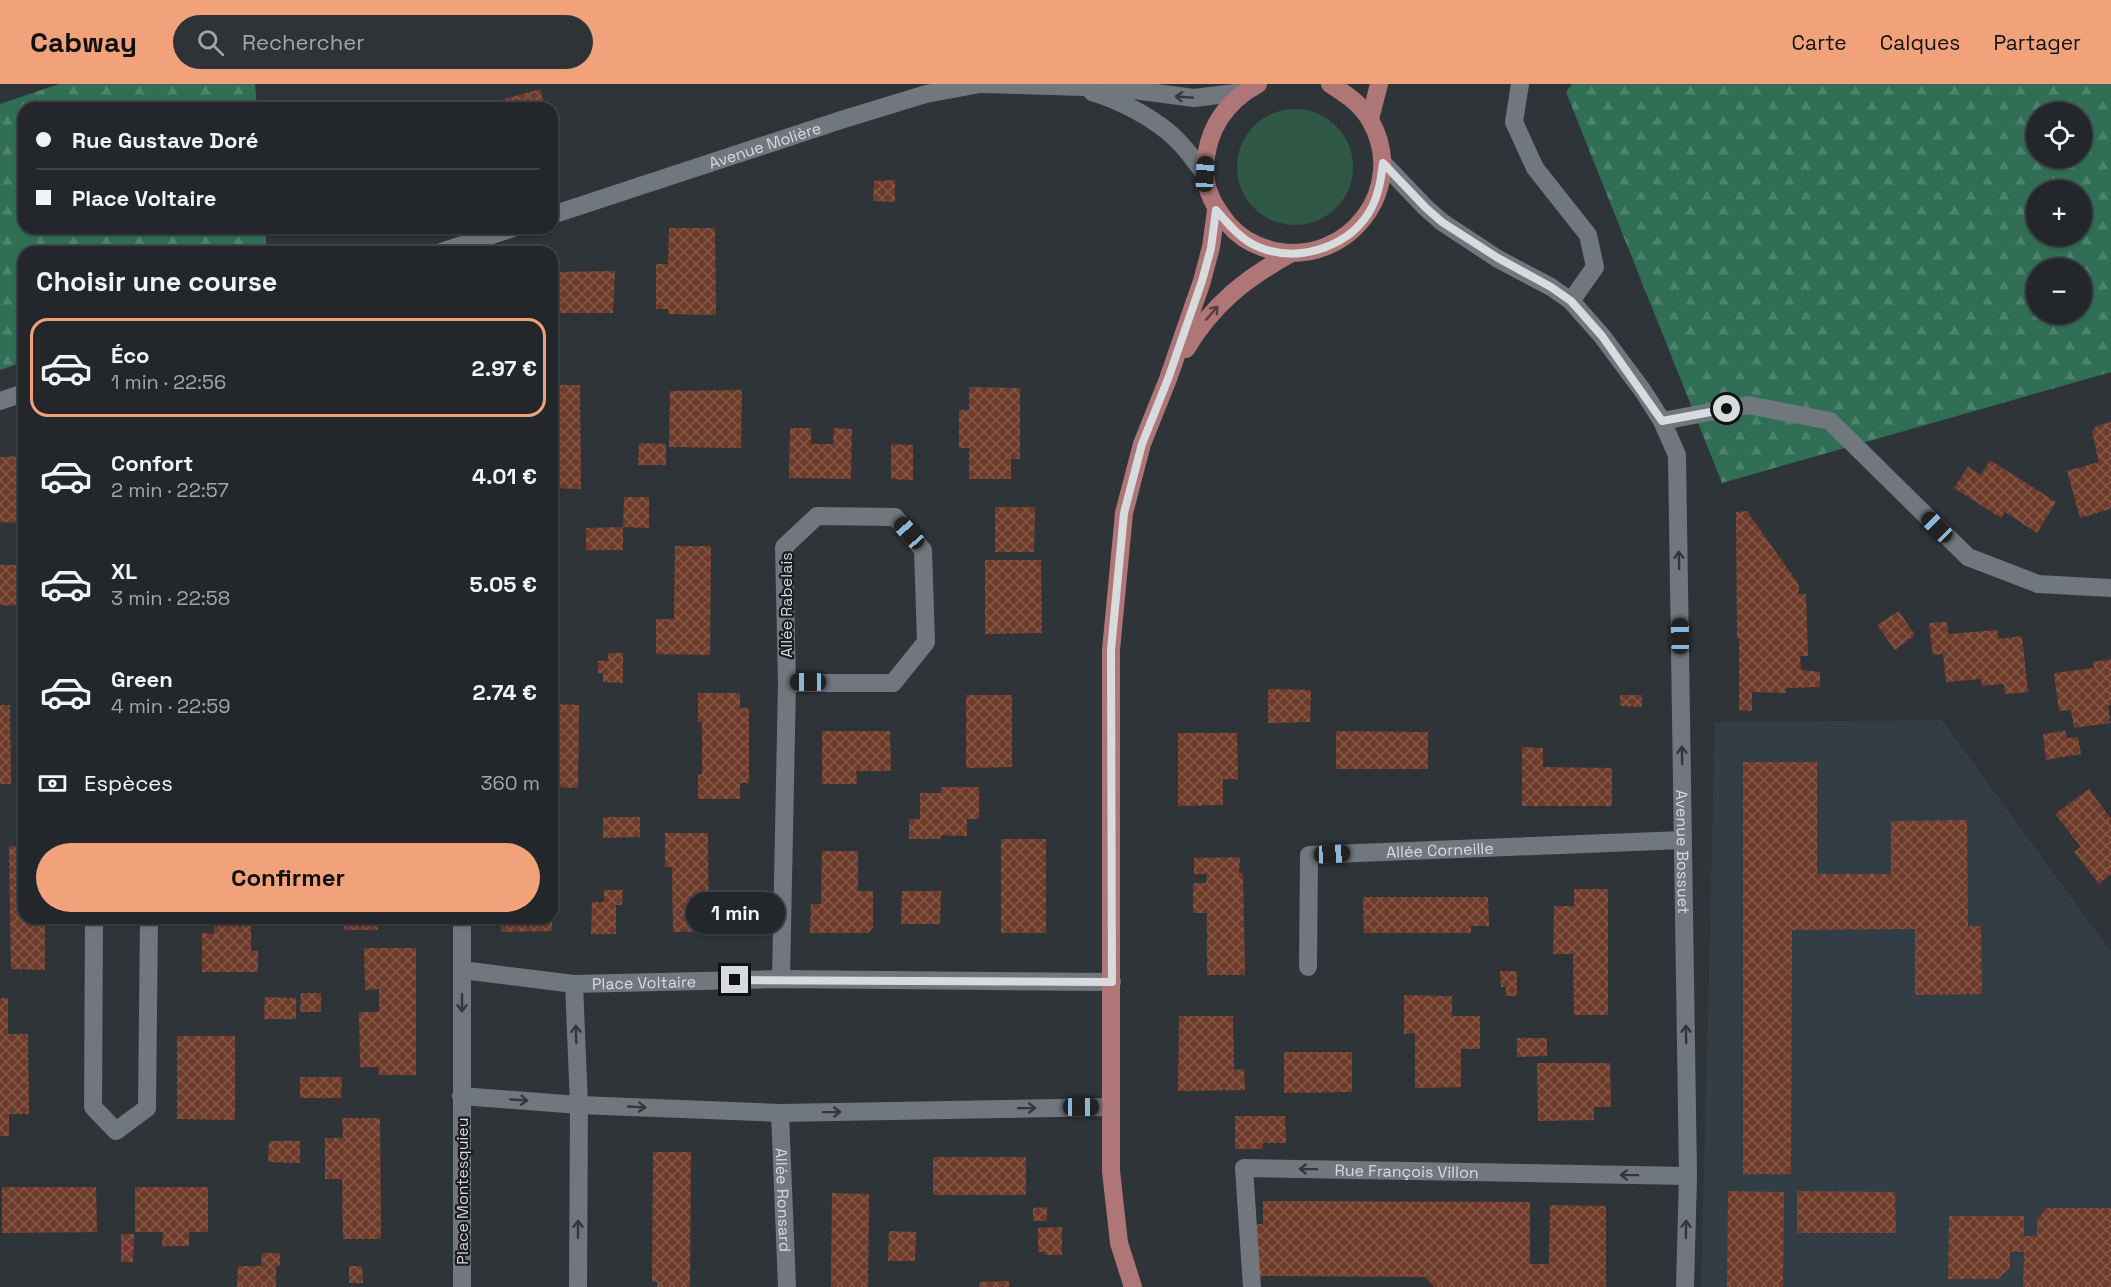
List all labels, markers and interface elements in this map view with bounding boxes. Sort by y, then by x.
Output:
search box [173,15,593,69]
text: Cabway [30,24,137,60]
icon: search [194,26,227,59]
text: Rechercher [242,28,364,56]
text: Carte [1792,29,1847,56]
text: Calques [1880,29,1960,56]
text: Partager [1993,29,2081,56]
one-way arrow [1175,91,1195,102]
map controls [2026,102,2092,324]
button: locate [2026,102,2092,168]
street label: Avenue Molière [706,117,824,173]
text: Rue Gustave Doré [72,126,258,154]
car [1195,156,1215,192]
button: + [2026,180,2092,246]
text: Place Voltaire [72,184,216,212]
button: − [2026,258,2092,324]
text: Choisir une course [36,264,277,299]
one-way arrow [1205,306,1219,321]
icon: car [39,341,93,395]
text: Éco [111,341,150,369]
text: 2.97 € [472,354,537,382]
text: 1 min · 22:56 [111,369,226,395]
route start [1713,395,1740,422]
icon: car [39,449,93,503]
text: Confort [111,449,193,477]
text: 4.01 € [472,462,537,490]
text: 2 min · 22:57 [111,477,229,503]
car [1918,508,1956,546]
car [890,514,928,552]
one-way arrow [1673,550,1684,570]
street label: Allée Rabelais [776,552,797,658]
icon: car [39,557,93,611]
text: XL [111,557,137,585]
text: 5.05 € [470,570,537,598]
text: 3 min · 22:58 [111,585,230,611]
car [1671,618,1689,654]
icon: car [39,665,93,719]
text: Green [111,665,173,693]
car [790,673,826,691]
text: 2.74 € [472,678,537,706]
text: 4 min · 22:59 [111,693,230,719]
one-way arrow [1676,745,1688,765]
icon: cash [36,767,69,800]
text: Espèces [84,769,173,797]
text: 360 m [481,770,540,796]
street label: Avenue Bossuet [1672,790,1695,914]
street label: Allée Corneille [1386,837,1494,862]
button: Confirmer [36,843,540,912]
car [1314,844,1350,864]
callout: 1 min [686,893,784,935]
text: 1 min [711,900,760,926]
route end [721,966,748,993]
street label: Place Voltaire [592,971,696,994]
one-way arrow [456,992,468,1012]
one-way arrow [571,1024,582,1044]
one-way arrow [1680,1024,1691,1044]
one-way arrow [509,1095,529,1106]
car [1063,1098,1099,1116]
one-way arrow [627,1102,647,1113]
one-way arrow [1017,1102,1037,1113]
one-way arrow [822,1106,842,1118]
street label: Place Montesquieu [452,1117,473,1265]
street label: Allée Ronsard [771,1147,796,1253]
street label: Rue François Villon [1335,1159,1479,1183]
one-way arrow [1299,1163,1319,1175]
one-way arrow [1620,1169,1640,1180]
one-way arrow [572,1219,584,1239]
one-way arrow [1681,1219,1692,1239]

